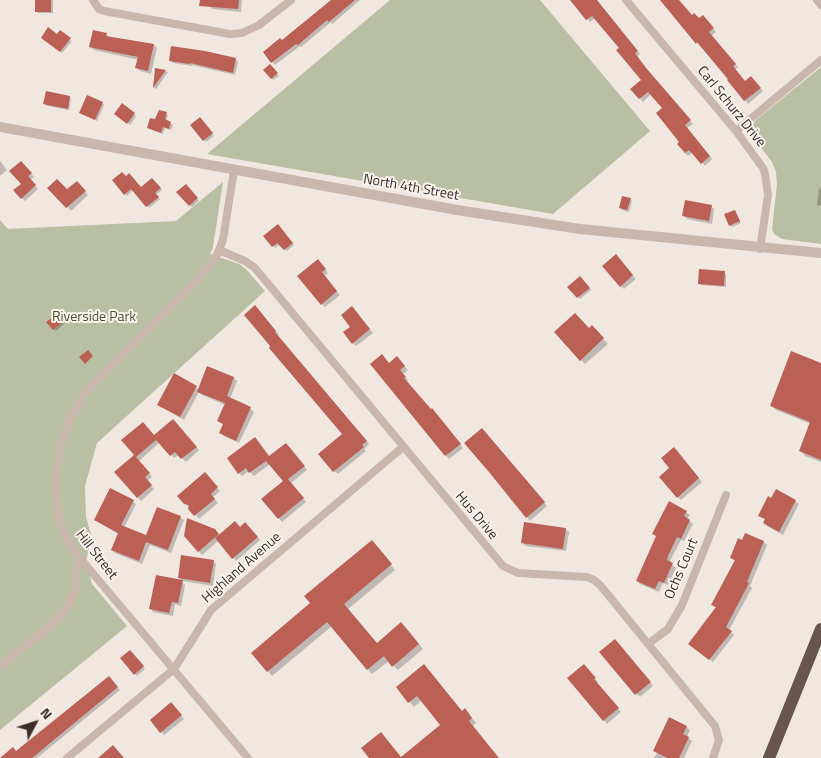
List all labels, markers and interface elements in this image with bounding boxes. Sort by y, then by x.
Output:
street label: Carl Schurz Drive [693,63,769,151]
street label: North 4th Street [362,171,460,205]
park label: Riverside Park [52,310,136,326]
street label: Hus Drive [451,489,501,543]
street label: Hill Street [71,527,121,583]
street label: Highland Avenue [199,529,285,607]
street label: Ochs Court [662,536,702,602]
north arrow [10,698,60,748]
text: N [36,703,58,723]

